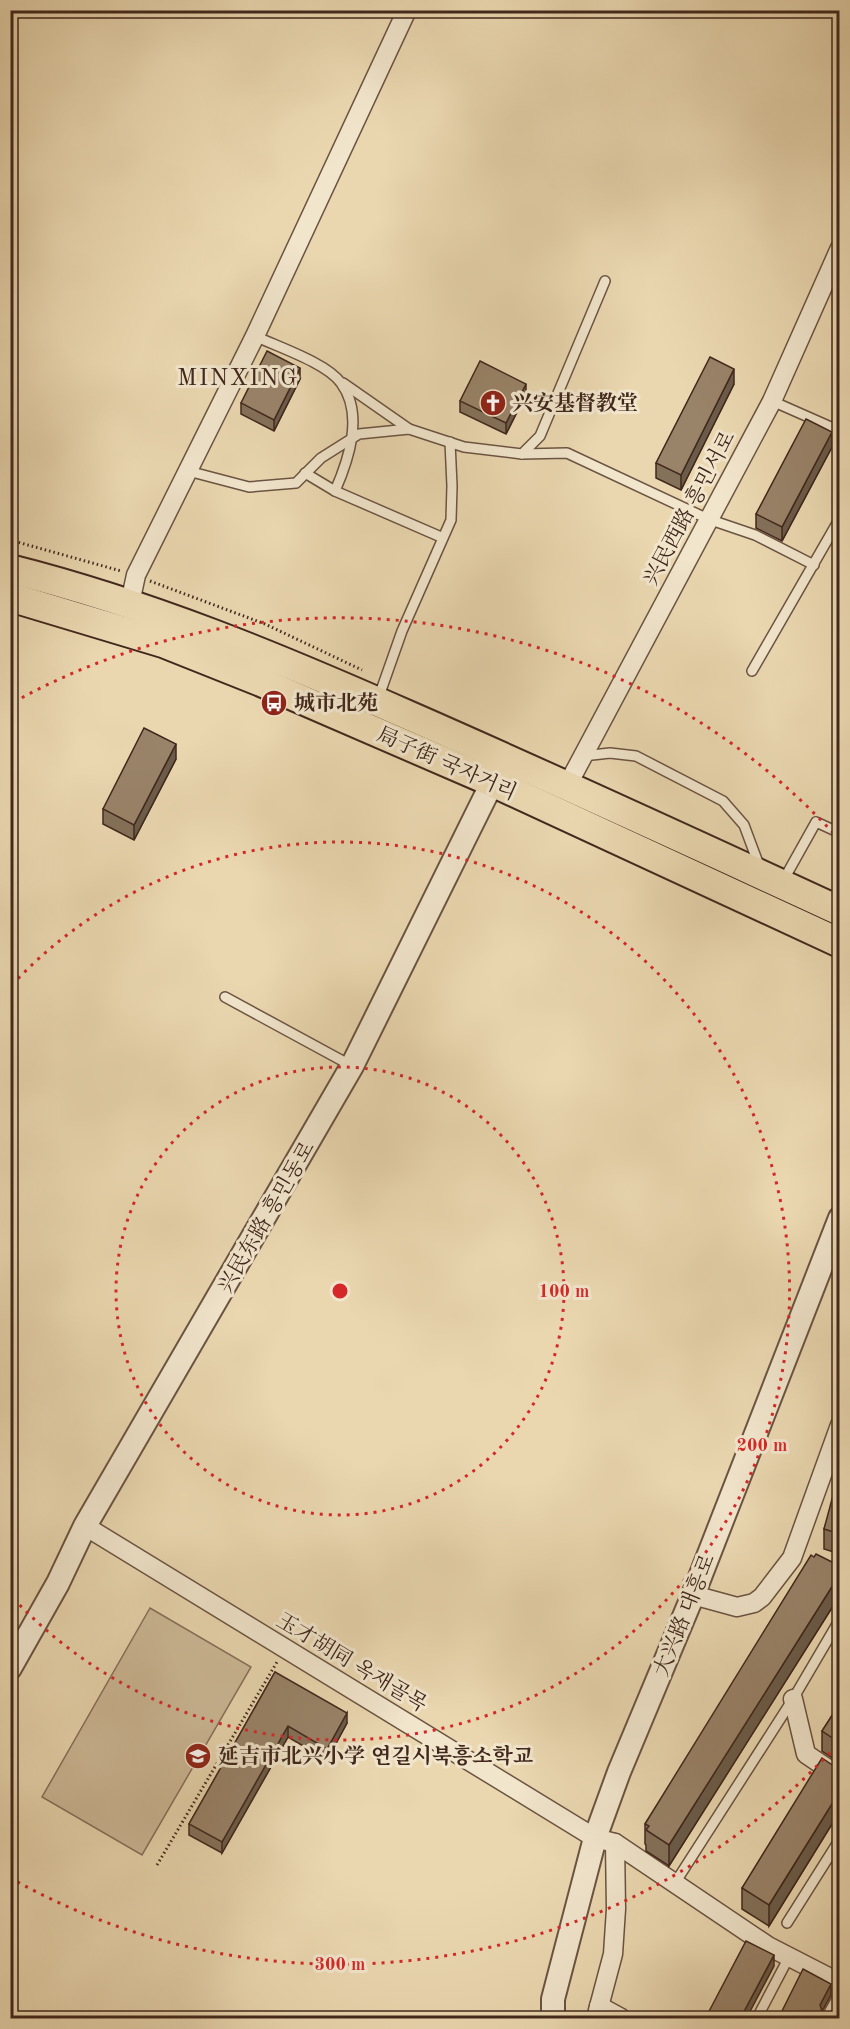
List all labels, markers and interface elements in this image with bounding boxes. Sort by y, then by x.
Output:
district label: MINXING [177,367,299,391]
church icon: 兴安基督教堂 [478,388,508,418]
place label: 兴安基督教堂 [512,391,638,415]
street label: 兴民西路 흥민서로 [638,427,740,589]
bus stop icon: 城市北苑 [259,688,289,718]
place label: 城市北苑 [294,691,378,715]
street label: 局子街 국자거리 [374,722,520,804]
street label: 兴民东路 흥민동로 [213,1137,319,1297]
centre of rings [330,1281,350,1301]
text: 100 m [539,1283,589,1301]
text: 200 m [737,1437,787,1455]
street label: 大兴路 대흥로 [649,1550,719,1680]
street label: 玉才胡同 옥재골목 [273,1609,431,1716]
school or university icon: 延吉市北兴小学 연길시북흥소학교 [183,1741,213,1771]
place label: 延吉市北兴小学 연길시북흥소학교 [218,1744,533,1768]
text: 300 m [315,1956,365,1974]

